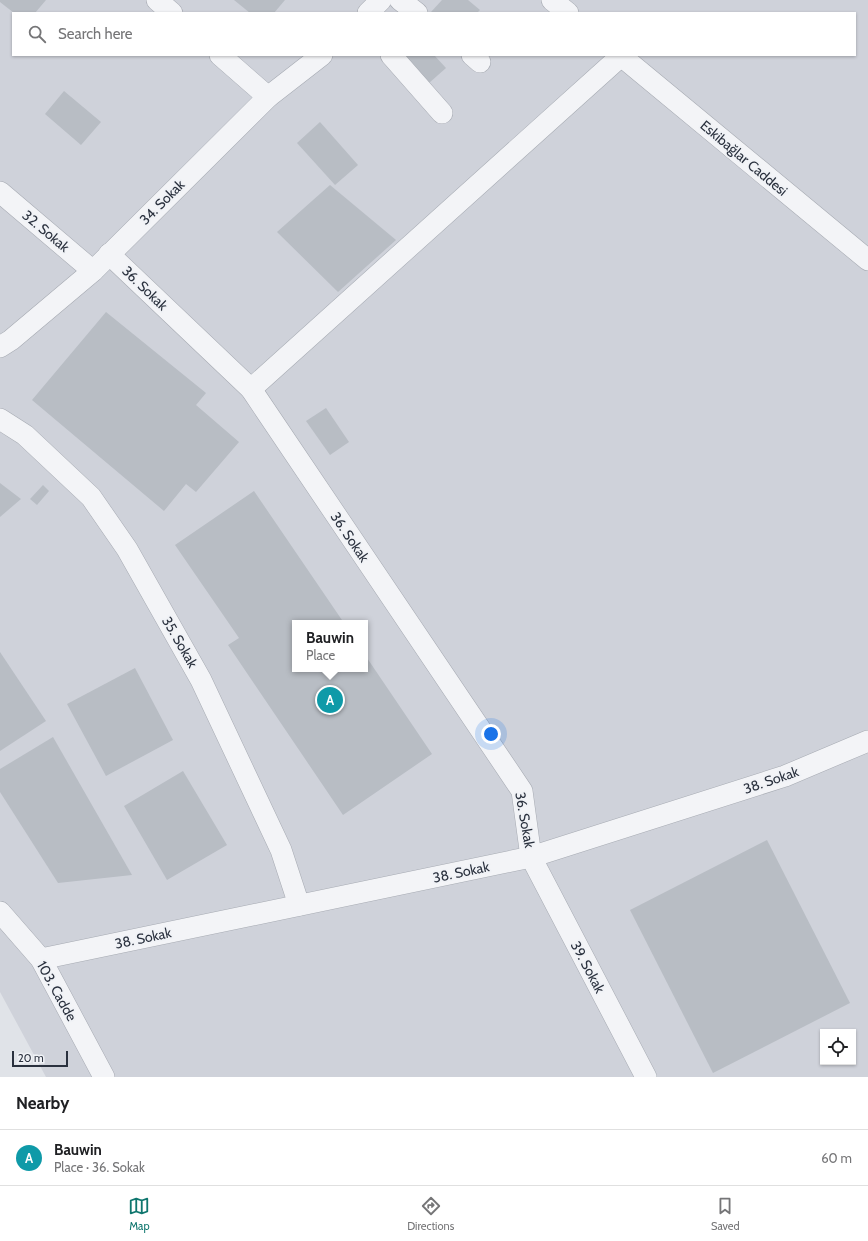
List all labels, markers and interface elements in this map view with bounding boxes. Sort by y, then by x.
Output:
search box [12,12,856,56]
icon: search [26,23,48,45]
text: Search here [58,25,133,43]
street label: Eskibağlar Caddesi [697,116,791,200]
street label: 34. Sokak [136,175,189,228]
street label: 32. Sokak [19,206,74,256]
street label: 36. Sokak [118,262,172,315]
street label: 36. Sokak [327,508,374,566]
street label: 35. Sokak [158,613,202,671]
popup [292,620,368,672]
text: Bauwin [306,629,354,647]
text: Place [306,647,335,663]
pin: A [317,685,343,715]
your location [481,724,501,744]
street label: 38. Sokak [741,762,802,798]
street label: 36. Sokak [511,791,539,850]
street label: 38. Sokak [431,857,492,887]
street label: 38. Sokak [113,923,174,953]
street label: 39. Sokak [567,938,610,997]
street label: 103. Cadde [33,958,81,1024]
map controls [820,1029,856,1065]
button: locate [820,1029,856,1065]
scale bar [12,1049,68,1068]
text: 20 m [18,1051,44,1065]
text: Nearby [16,1093,69,1113]
text: Bauwin [54,1141,102,1159]
text: A [25,1150,33,1166]
text: 60 m [821,1150,852,1166]
text: Place · 36. Sokak [54,1159,145,1175]
tab: Map [128,1195,150,1233]
tab: Directions [407,1195,454,1233]
tab: Saved [711,1195,740,1233]

